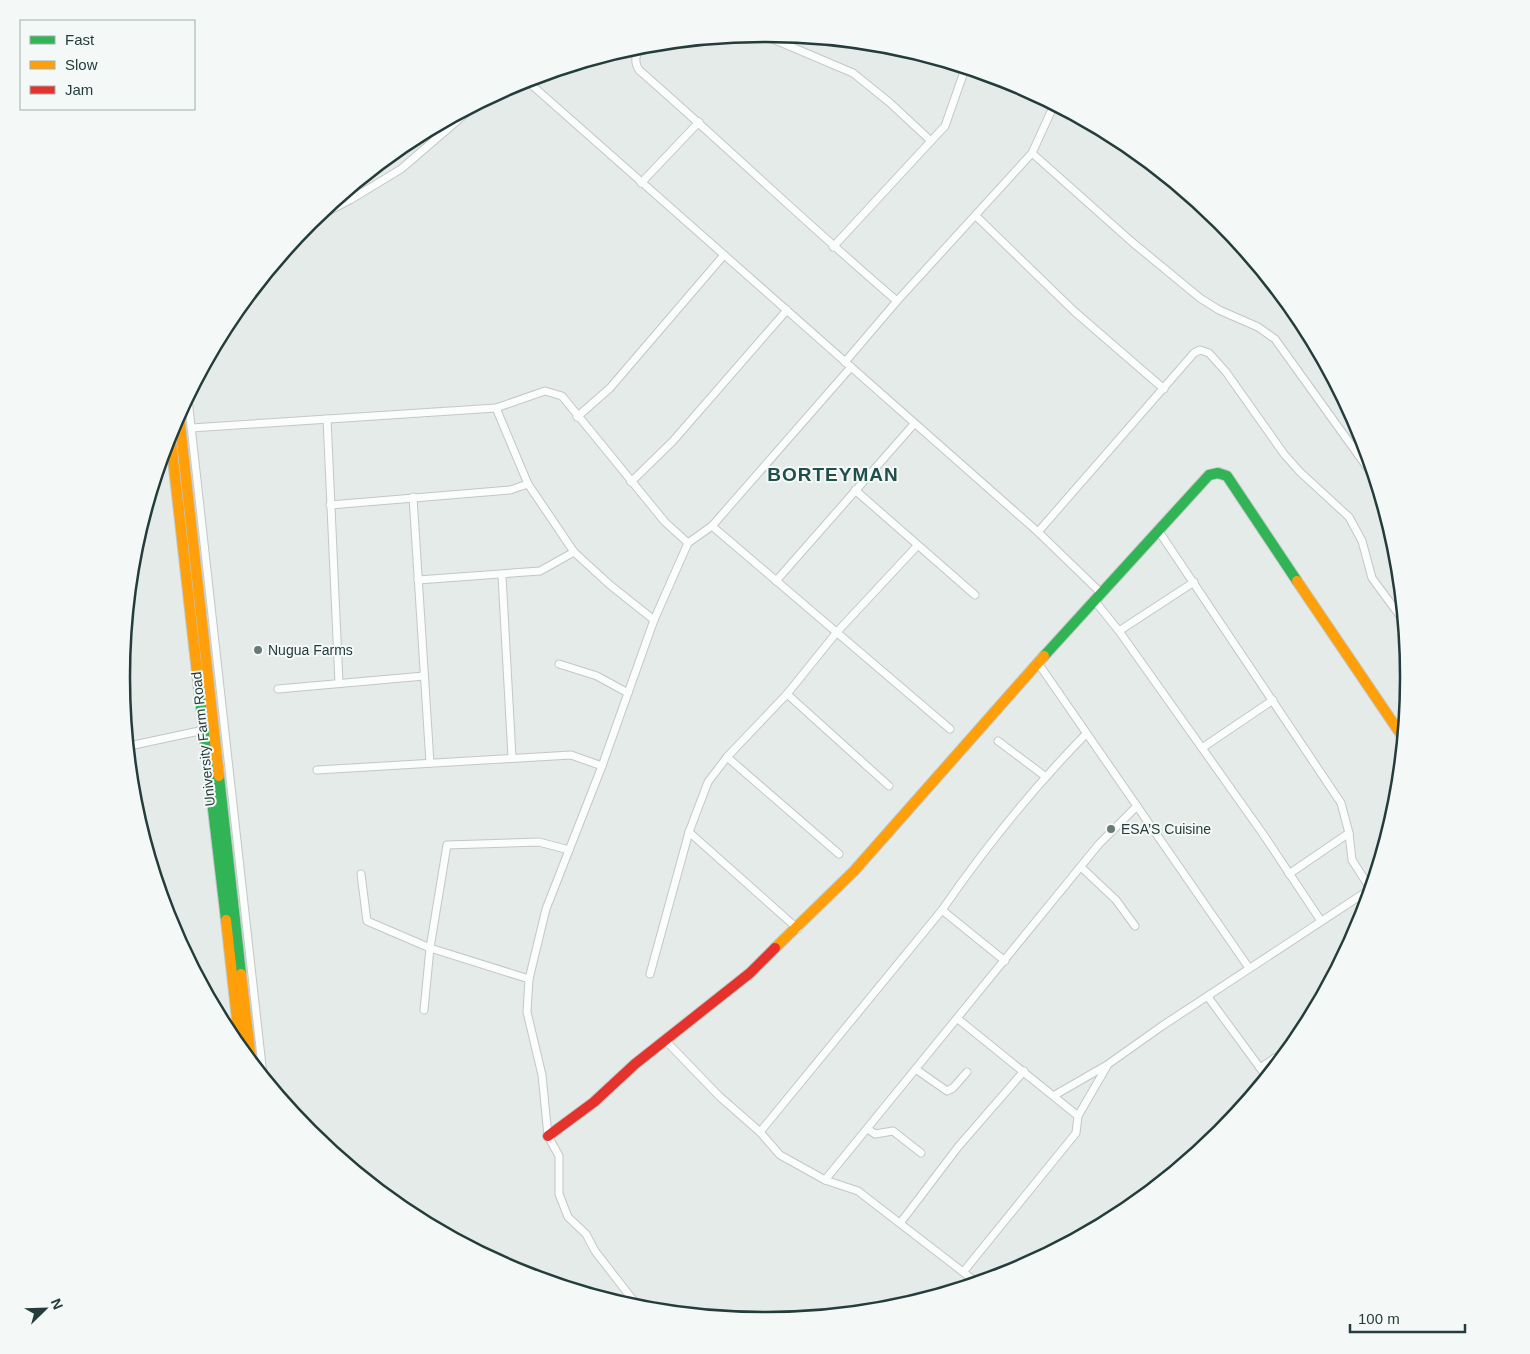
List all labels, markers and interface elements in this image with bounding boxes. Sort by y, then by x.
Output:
legend [20,20,195,110]
text: Fast [65,31,95,48]
text: Slow [65,56,98,73]
text: Jam [65,81,93,98]
district label: BORTEYMAN [767,464,899,485]
place label: Nugua Farms [268,642,353,658]
marker: Nugua Farms [252,644,264,656]
street label: University Farm Road [188,671,218,807]
place label: ESA’S Cuisine [1121,821,1211,837]
marker: ESA’S Cuisine [1105,823,1117,835]
north arrow [20,1284,70,1334]
text: N [48,1296,66,1312]
scale bar [1350,1302,1465,1334]
text: 100 m [1358,1310,1400,1327]

